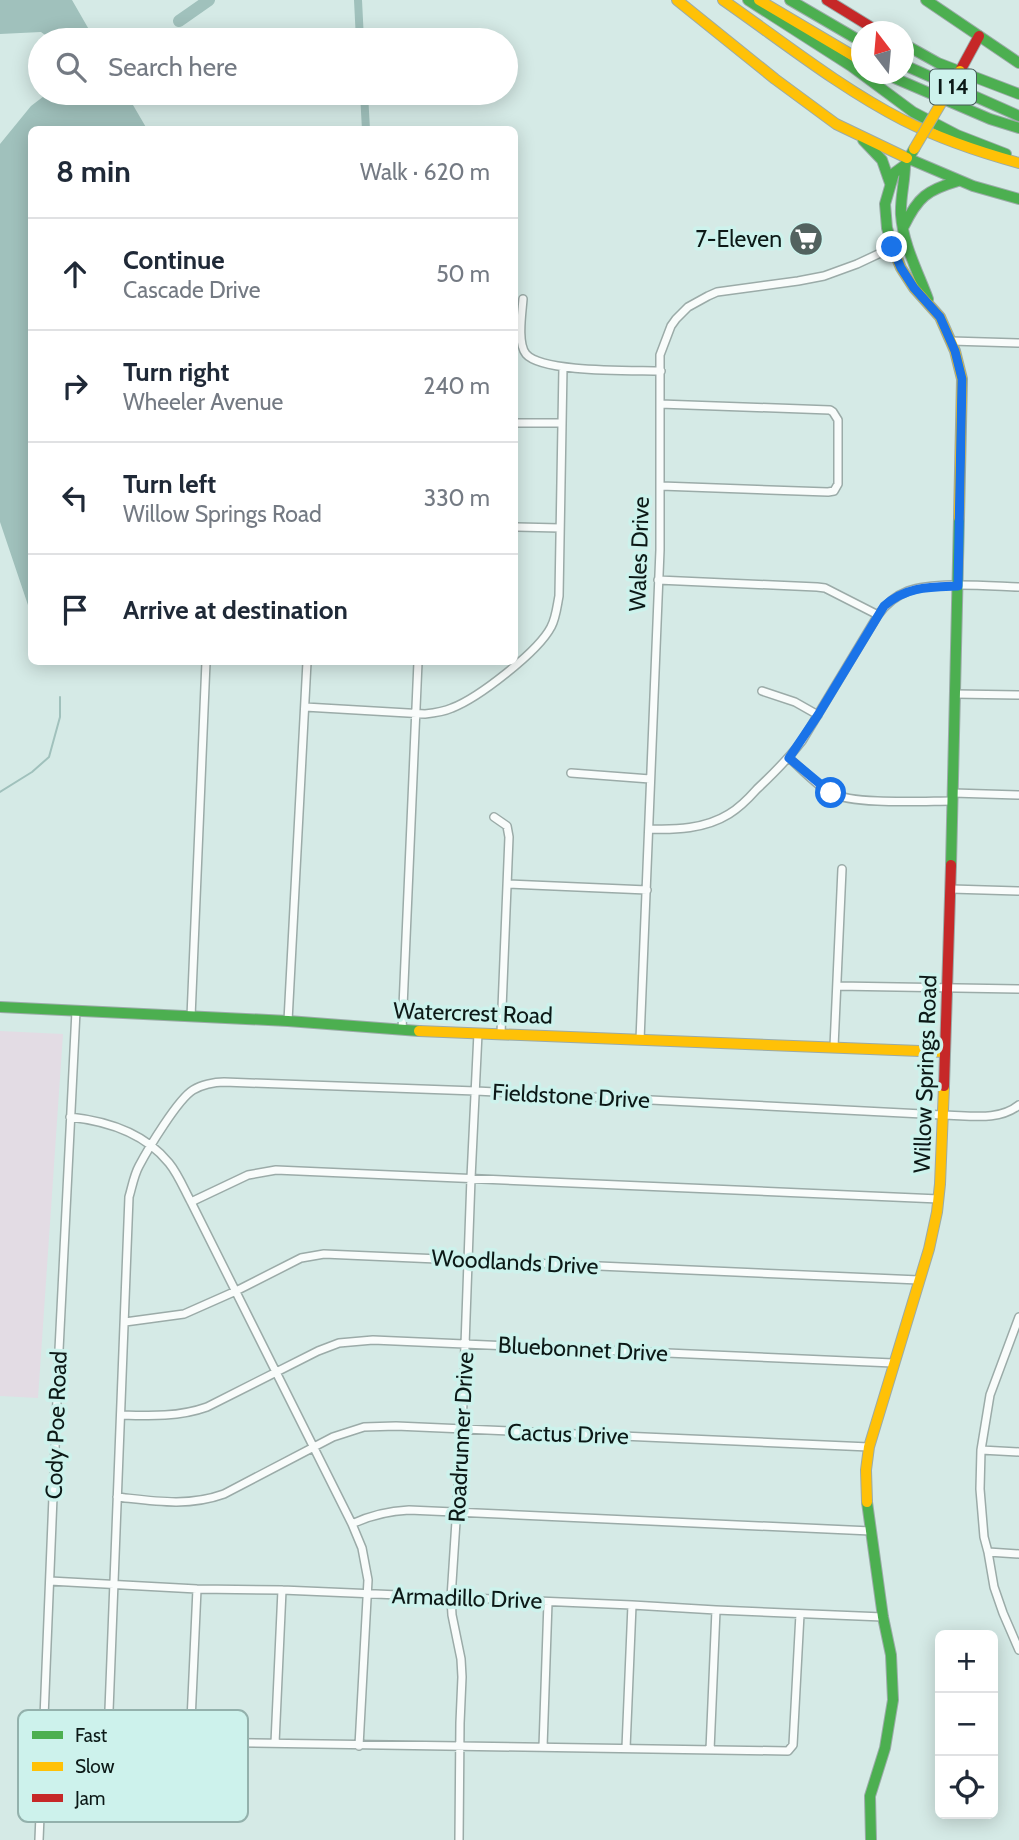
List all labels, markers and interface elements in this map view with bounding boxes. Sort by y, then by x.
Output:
north arrow [851,21,914,84]
search box [28,28,518,105]
icon: search [52,48,90,86]
text: Search here [108,51,237,83]
road number: I 14 [930,70,976,104]
text: 8 min [56,153,131,190]
text: Walk · 620 m [360,158,490,186]
supermarket icon: 7-Eleven [787,220,825,258]
place label: 7-Eleven [696,225,782,253]
route end [876,231,907,262]
text: Continue [123,244,225,276]
icon: ahead [56,255,94,293]
text: 50 m [436,260,490,288]
text: Cascade Drive [123,276,261,304]
text: Turn right [123,356,229,388]
icon: right [56,367,94,405]
text: 240 m [423,372,490,400]
text: Wheeler Avenue [123,388,283,416]
text: Turn left [123,468,216,500]
icon: left [56,479,94,517]
text: 330 m [424,484,490,512]
street label: Wales Drive [623,496,655,612]
text: Willow Springs Road [123,500,322,528]
icon: arrive [56,591,94,629]
text: Arrive at destination [123,594,348,626]
route start [815,777,846,808]
street label: Willow Springs Road [908,974,942,1174]
street label: Watercrest Road [393,996,553,1030]
street label: Fieldstone Drive [491,1078,651,1114]
street label: Woodlands Drive [431,1244,599,1280]
street label: Bluebonnet Drive [497,1331,669,1367]
street label: Cody Poe Road [39,1350,73,1500]
street label: Roadrunner Drive [443,1351,479,1523]
street label: Cactus Drive [507,1418,630,1450]
street label: Armadillo Drive [391,1581,543,1615]
map controls [935,1630,998,1819]
button: + [935,1630,998,1693]
button: − [935,1693,998,1756]
legend [18,1710,248,1822]
text: Fast [75,1724,108,1747]
text: Slow [75,1755,115,1778]
button: locate [935,1756,998,1819]
text: Jam [74,1787,105,1810]

